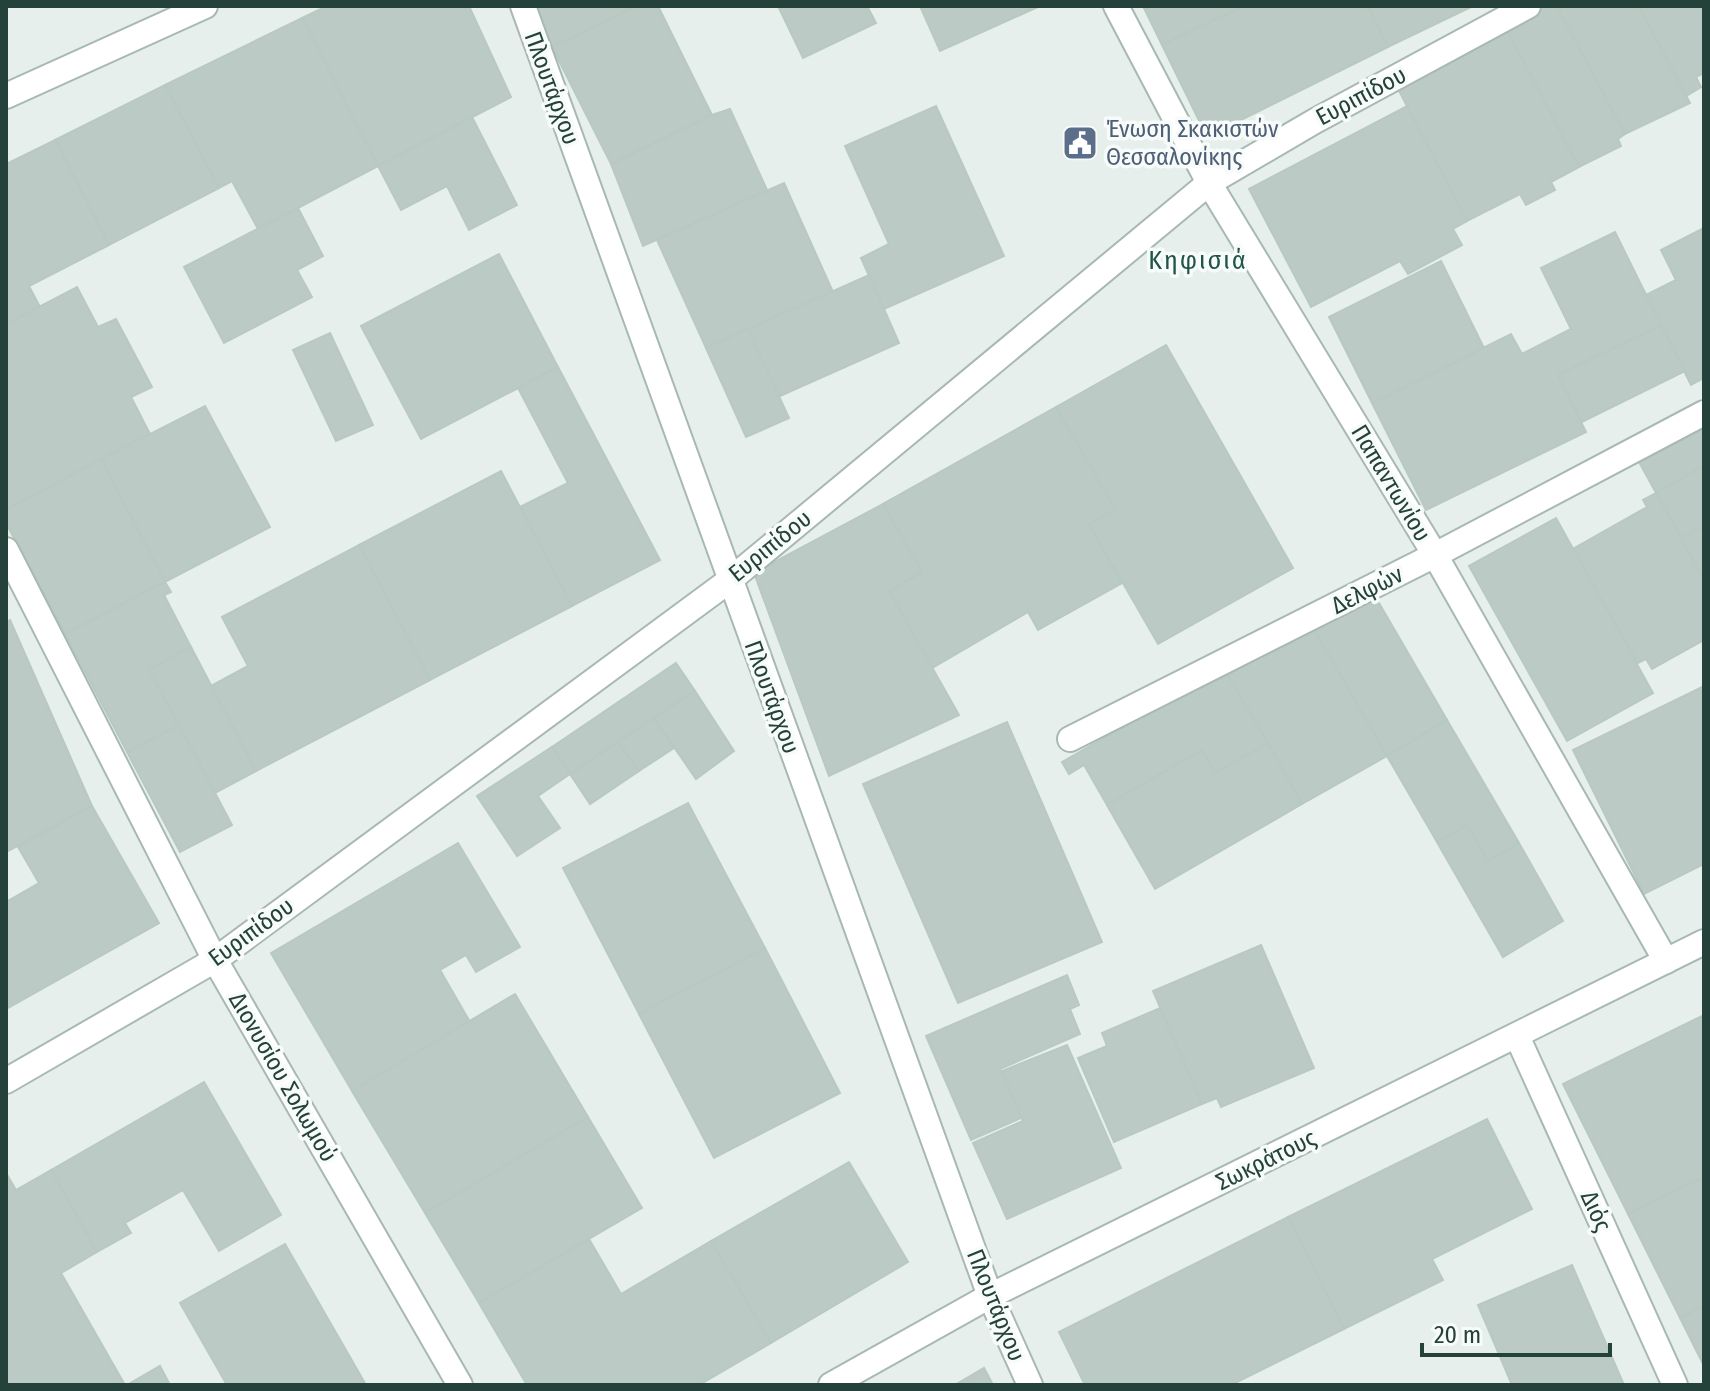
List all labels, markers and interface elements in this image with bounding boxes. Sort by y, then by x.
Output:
street label: Πλουτάρχου [519,28,585,148]
street label: Ευριπίδου [1311,61,1411,131]
place label: Ένωση Σκακιστών Θεσσαλονίκης [1106,115,1279,171]
public building icon: Ένωση Σκακιστών Θεσσαλονίκης [1061,124,1099,162]
district label: Κηφισιά [1148,245,1248,276]
street label: Παπαντωνίου [1345,420,1437,546]
street label: Ευριπίδου [723,504,817,588]
street label: Δελφών [1326,560,1408,620]
street label: Πλουτάρχου [739,637,805,757]
street label: Ευριπίδου [203,892,299,972]
street label: Διονυσίου Σολωμού [223,987,343,1167]
street label: Σωκράτους [1211,1124,1321,1196]
street label: Διός [1575,1186,1617,1236]
street label: Πλουτάρχου [961,1245,1031,1365]
scale bar [1422,1307,1610,1357]
text: 20 m [1434,1321,1481,1349]

